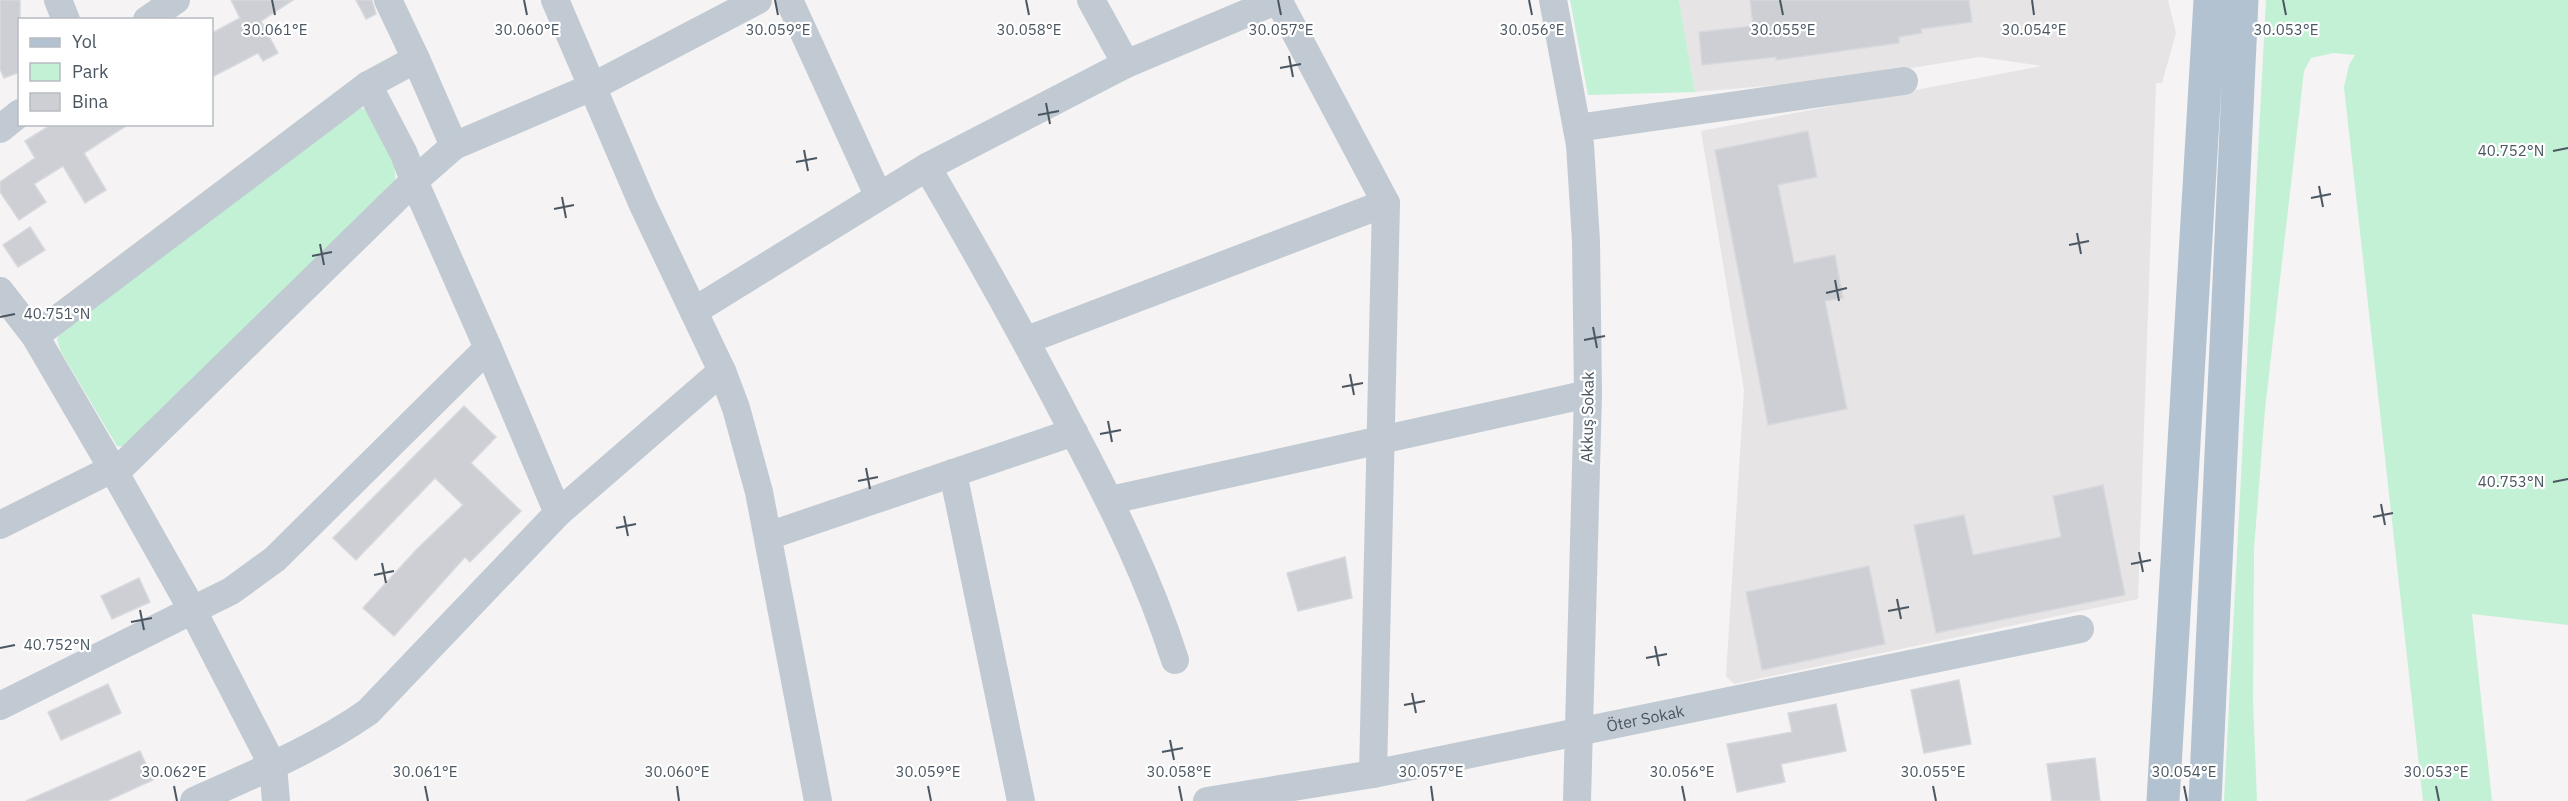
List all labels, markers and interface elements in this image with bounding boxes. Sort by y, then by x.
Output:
legend [18,18,213,126]
text: 30.061°E [243,20,307,39]
text: 30.060°E [495,20,559,39]
text: 30.059°E [746,20,810,39]
text: 30.058°E [997,20,1061,39]
text: 30.057°E [1249,20,1313,39]
text: 30.056°E [1500,20,1564,39]
text: 30.055°E [1751,20,1815,39]
text: 30.054°E [2002,20,2066,39]
text: 30.053°E [2254,20,2318,39]
text: Yol [72,30,97,53]
text: Park [72,60,109,83]
text: Bina [72,90,108,113]
text: 40.752°N [2478,141,2544,160]
text: 40.751°N [24,304,90,323]
street label: Akkuş Sokak [1576,371,1598,463]
text: 40.753°N [2478,472,2544,491]
text: 40.752°N [24,635,90,654]
street label: Öter Sokak [1604,700,1686,736]
text: 30.062°E [142,762,206,781]
text: 30.061°E [393,762,457,781]
text: 30.060°E [645,762,709,781]
text: 30.059°E [896,762,960,781]
text: 30.058°E [1147,762,1211,781]
text: 30.057°E [1399,762,1463,781]
text: 30.056°E [1650,762,1714,781]
text: 30.055°E [1901,762,1965,781]
text: 30.054°E [2152,762,2216,781]
text: 30.053°E [2404,762,2468,781]

